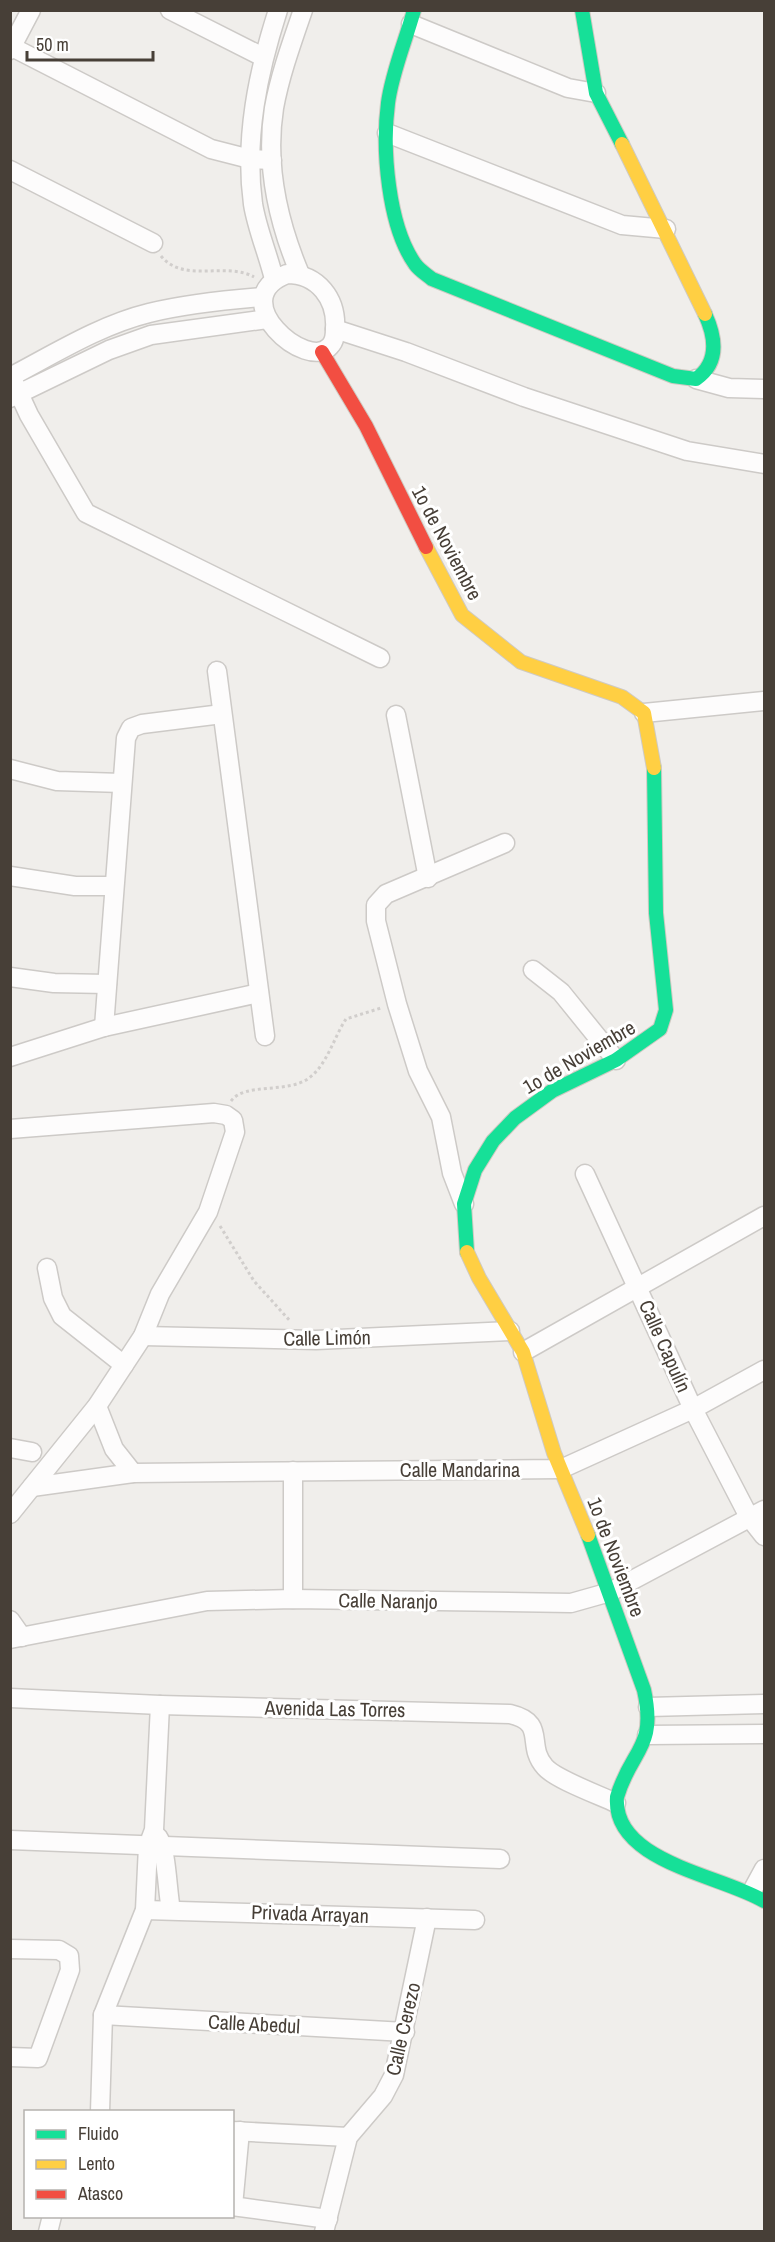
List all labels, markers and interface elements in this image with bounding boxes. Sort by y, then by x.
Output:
scale bar [27,24,153,62]
text: 50 m [36,32,69,57]
street label: 1o de Noviembre [406,481,489,605]
street label: 1o de Noviembre [518,1013,640,1100]
street label: Calle Capulín [633,1295,698,1396]
street label: Calle Limón [283,1323,371,1352]
street label: Calle Mandarina [400,1456,520,1483]
street label: 1o de Noviembre [581,1493,652,1620]
street label: Calle Naranjo [338,1586,438,1615]
street label: Avenida Las Torres [263,1694,406,1723]
street label: Privada Arrayan [251,1898,369,1929]
street label: Calle Cerezo [379,1980,426,2078]
street label: Calle Abedul [207,2008,301,2039]
legend [24,2110,234,2218]
text: Fluido [78,2121,119,2146]
text: Lento [78,2151,115,2176]
text: Atasco [77,2181,123,2206]

